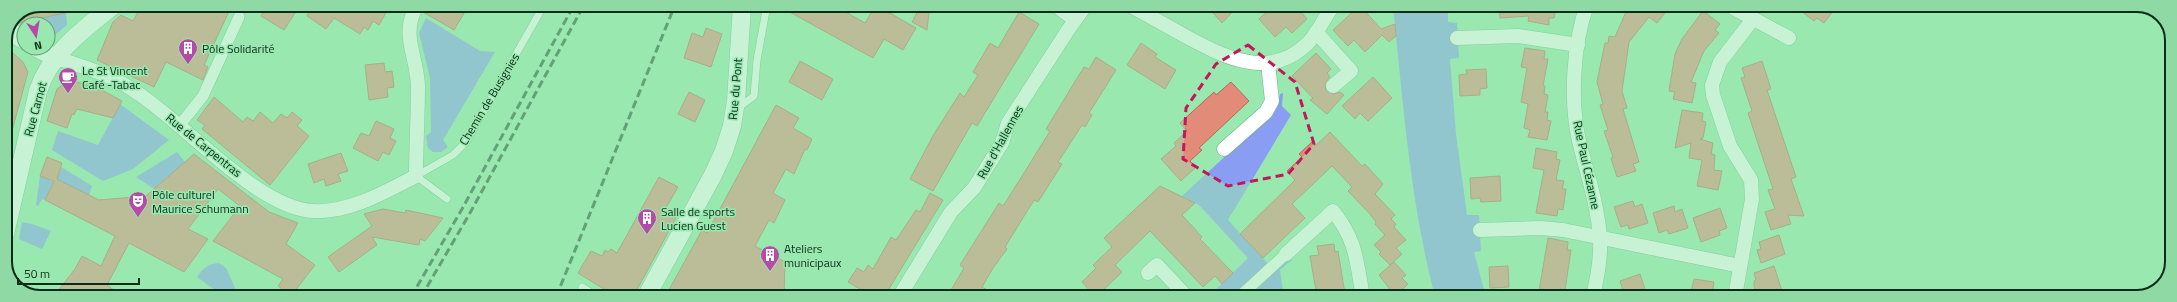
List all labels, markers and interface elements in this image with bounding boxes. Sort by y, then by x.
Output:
north arrow [16,16,56,56]
text: N [33,37,43,54]
building icon: Pôle Solidarité [177,37,199,65]
place label: Pôle Solidarité [202,39,275,58]
street label: Chemin de Busignies [454,49,524,149]
street label: Rue du Pont [723,57,747,121]
place label: Le St Vincent Café -Tabac [82,61,148,94]
cafe icon: Le St Vincent Café -Tabac [57,66,79,94]
street label: Rue Carnot [19,79,52,139]
street label: Rue d'Hallennes [972,101,1028,182]
street label: Rue de Carpentras [162,108,246,182]
street label: Rue Paul Cézanne [1568,119,1606,211]
place label: Pôle culturel Maurice Schumann [152,185,249,218]
theatre icon: Pôle culturel Maurice Schumann [127,190,149,218]
place label: Salle de sports Lucien Guest [661,202,735,235]
building icon: Salle de sports Lucien Guest [636,207,658,235]
place label: Ateliers municipaux [784,239,842,272]
building icon: Ateliers municipaux [759,244,781,272]
scale bar [18,260,139,286]
text: 50 m [24,264,50,283]

